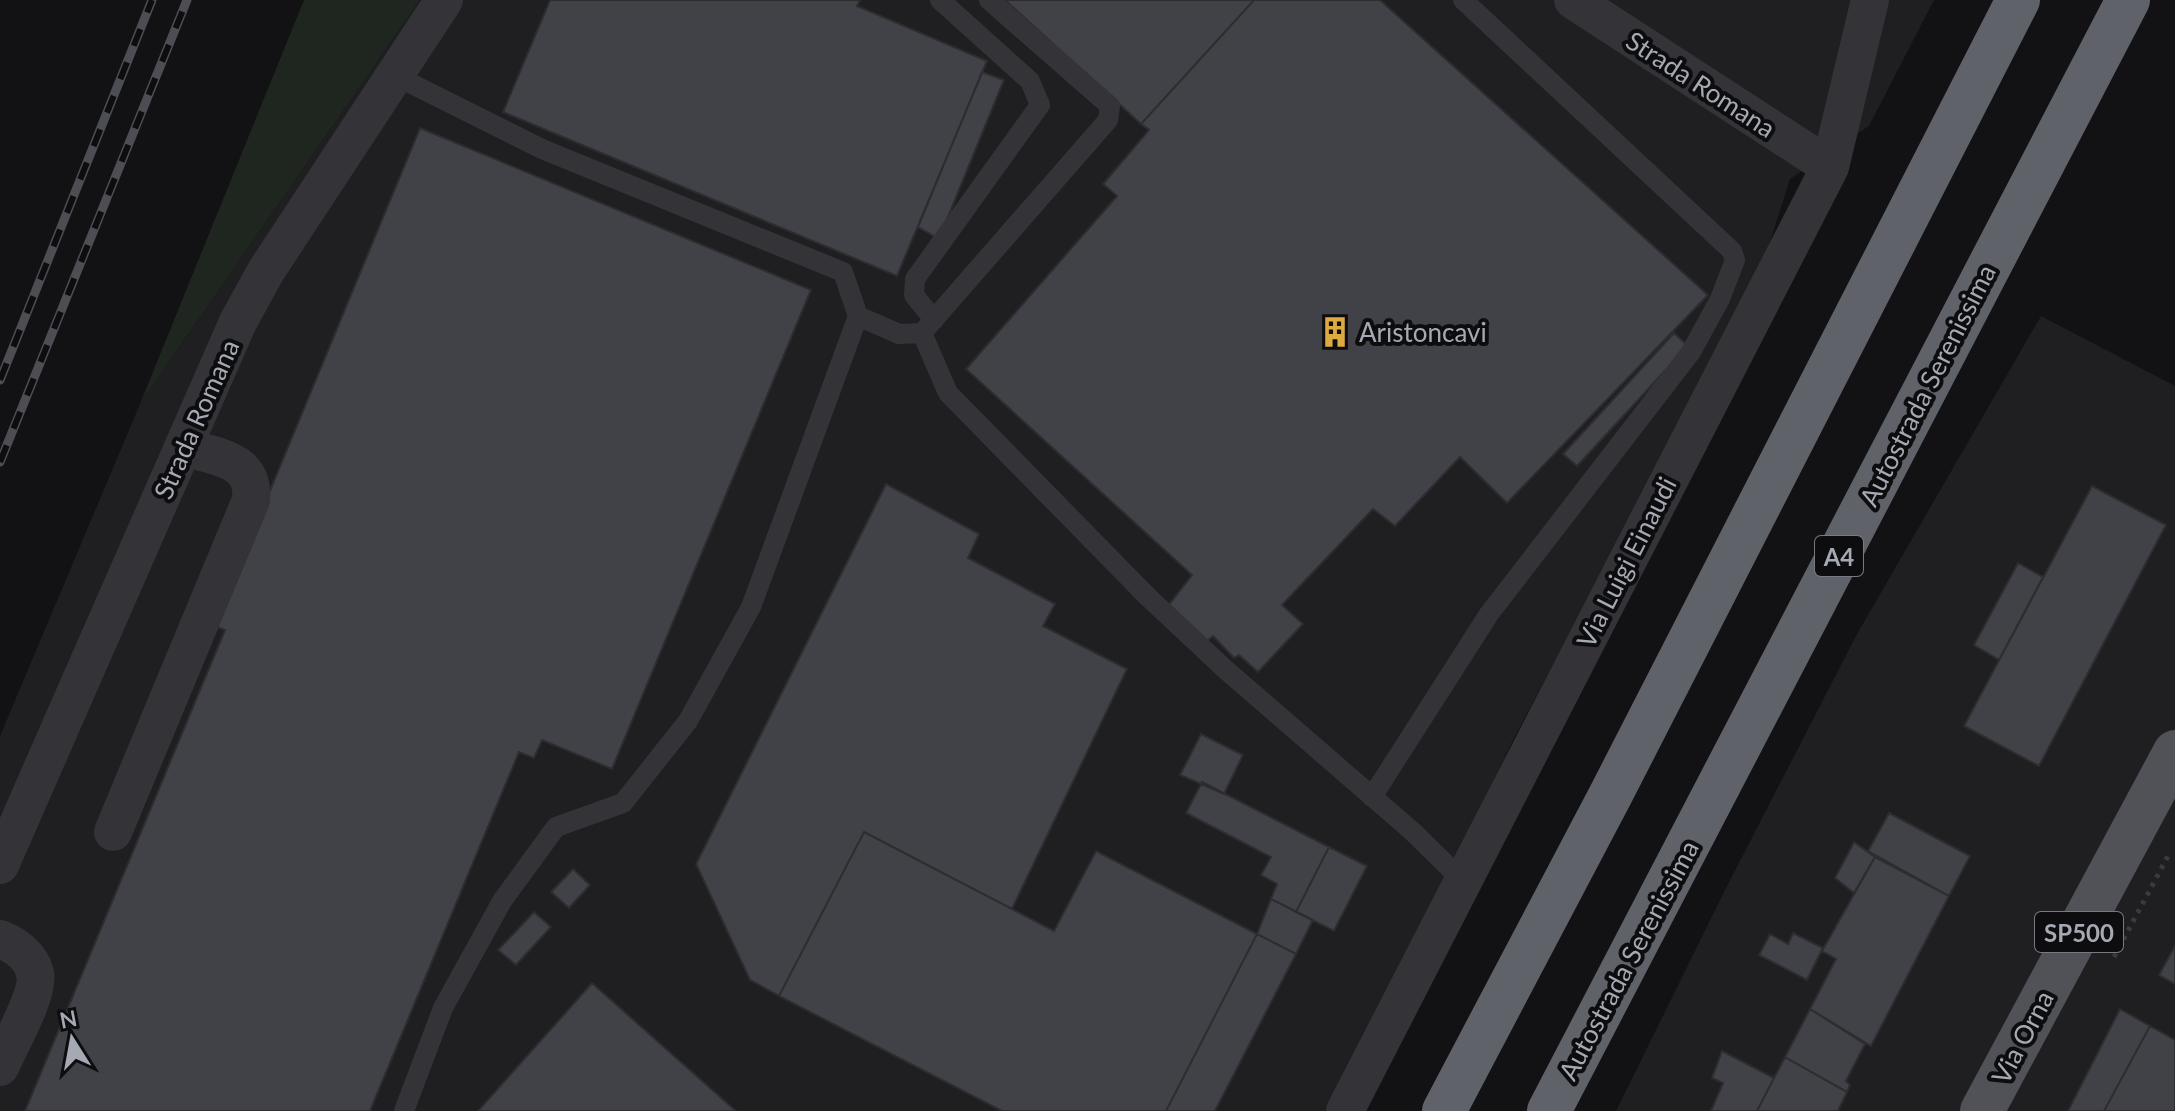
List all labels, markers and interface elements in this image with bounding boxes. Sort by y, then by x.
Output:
street label: Strada Romana [1621,24,1781,144]
street label: Autostrada Serenissima [1852,259,2002,511]
building icon: Aristoncavi [1318,315,1352,349]
place label: Aristoncavi [1359,316,1487,348]
street label: Strada Romana [147,334,245,504]
street label: Via Luigi Einaudi [1569,471,1683,653]
road number: A4 [1815,536,1863,576]
street label: Autostrada Serenissima [1551,835,1705,1085]
road number: SP500 [2035,912,2123,952]
street label: Via Orna [1984,985,2060,1089]
north arrow [32,999,112,1079]
text: N [57,1004,79,1034]

